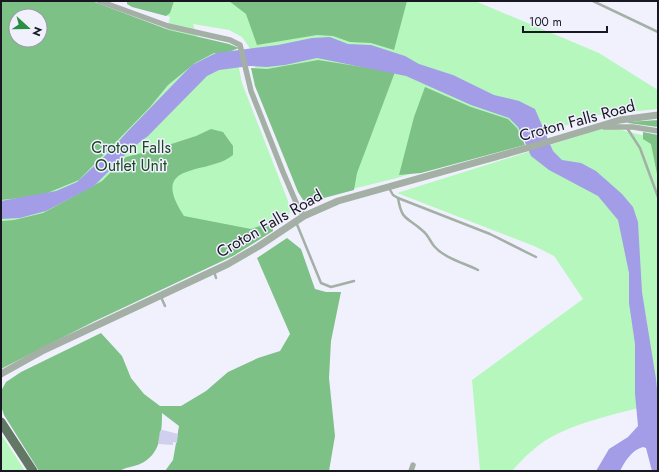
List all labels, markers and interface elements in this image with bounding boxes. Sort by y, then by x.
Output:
north arrow [8,8,48,48]
scale bar [523,8,607,34]
text: 100 m [529,13,562,31]
text: N [28,25,46,39]
street label: Croton Falls Road [517,94,638,147]
park label: Croton Falls Outlet Unit [91,136,171,177]
street label: Croton Falls Road [212,184,327,263]

